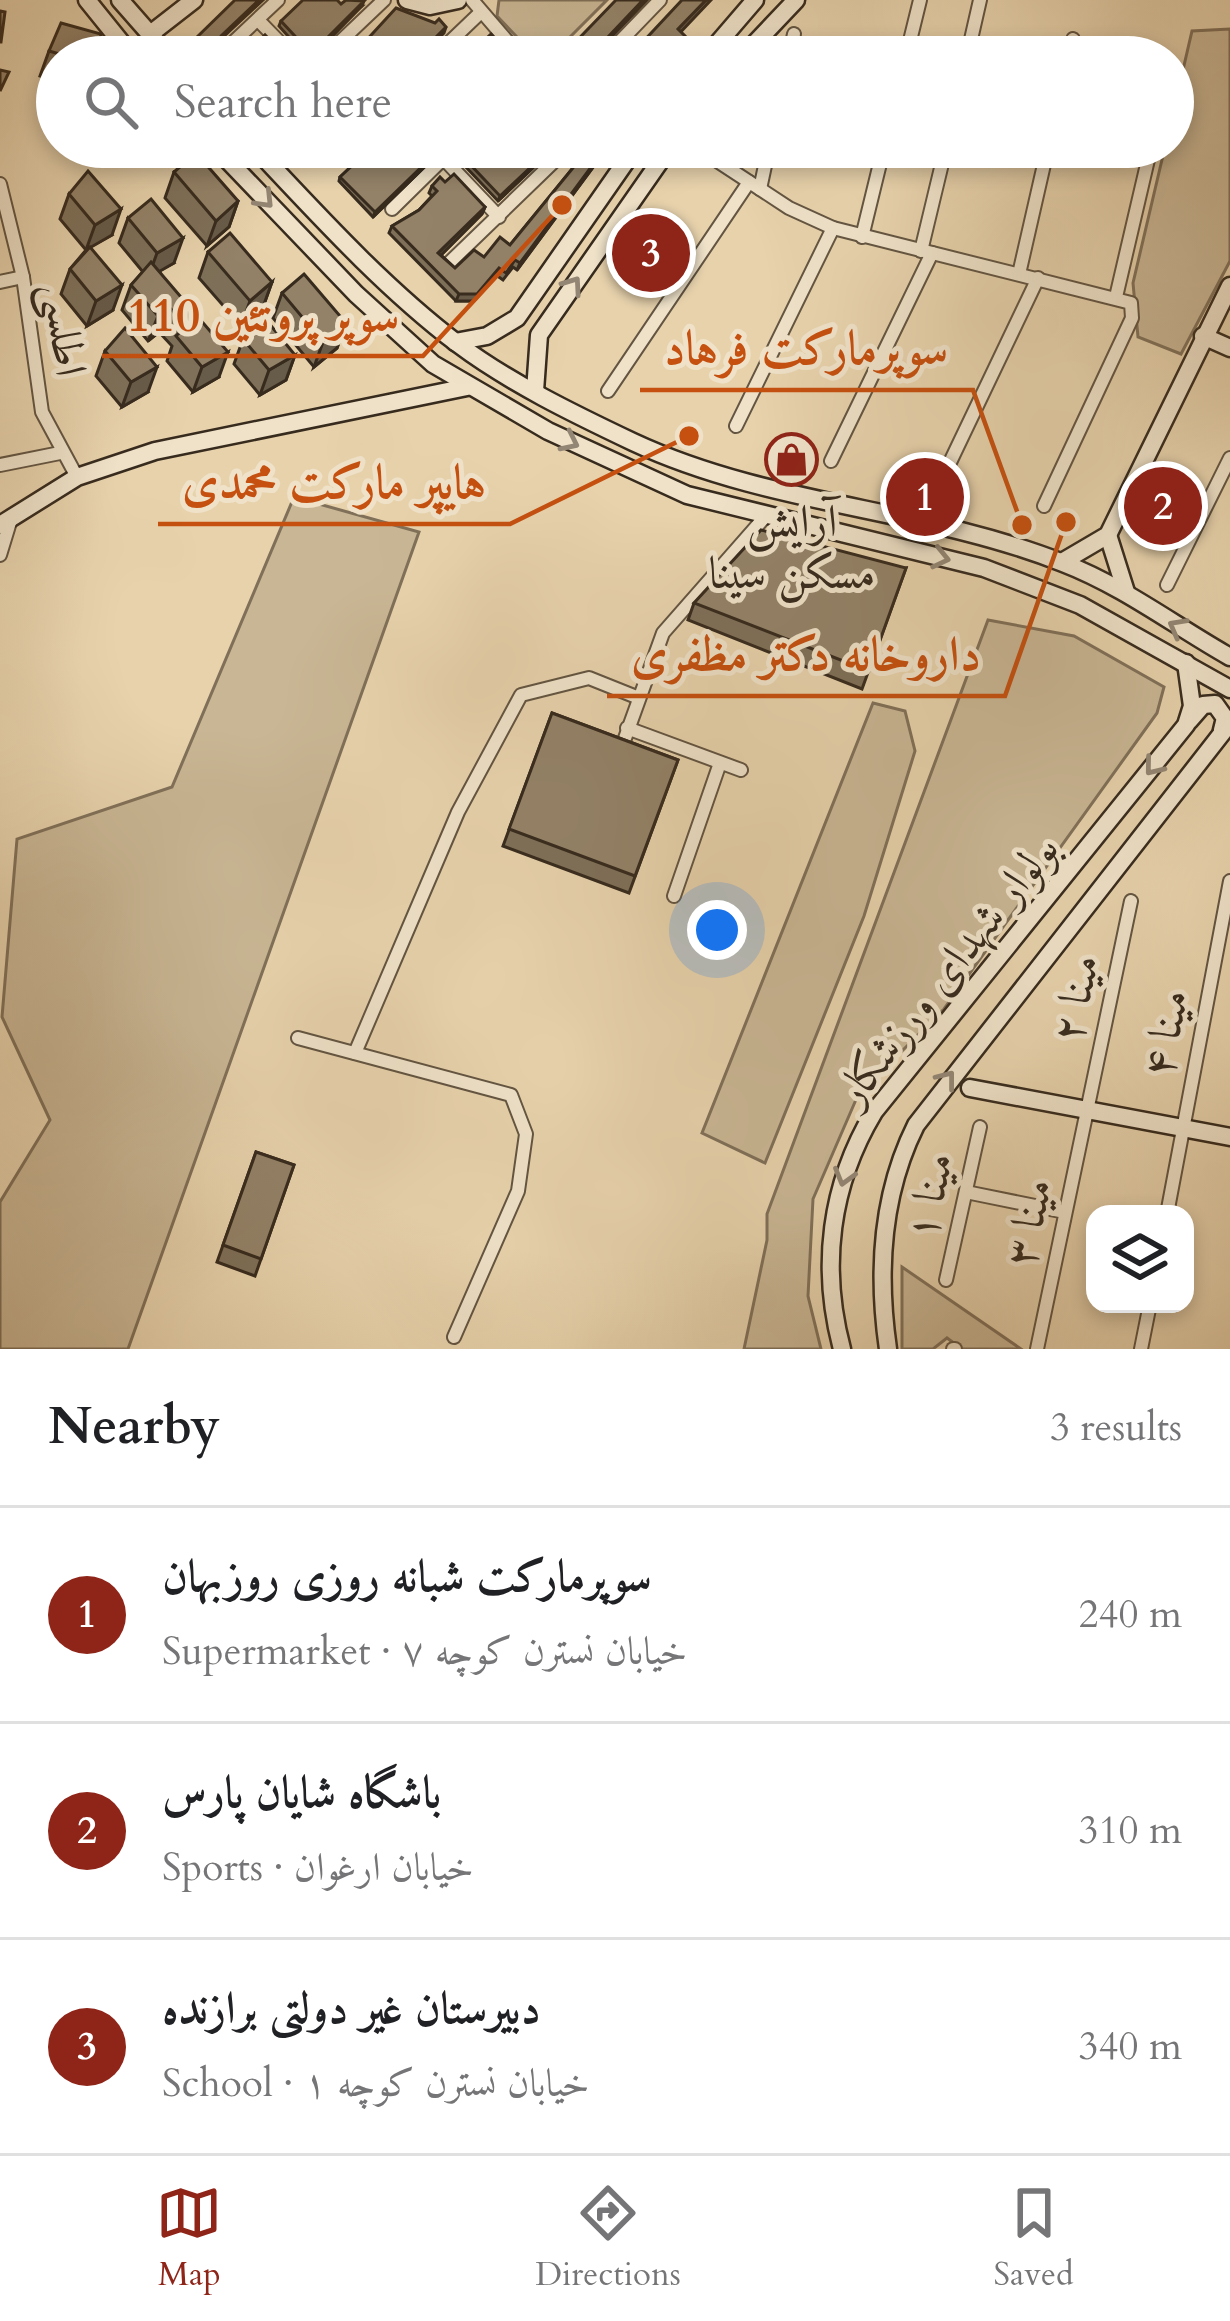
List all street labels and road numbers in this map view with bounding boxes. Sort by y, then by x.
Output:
street label: اطلسی [28,278,101,380]
street label: بولوار شهدای ورزشکار [819,821,1073,1122]
street label: مینا ۲ [1036,949,1114,1048]
street label: مینا ۴ [1127,984,1204,1082]
street label: مینا ۱ [890,1147,968,1246]
street label: مینا ۳ [989,1173,1067,1272]

